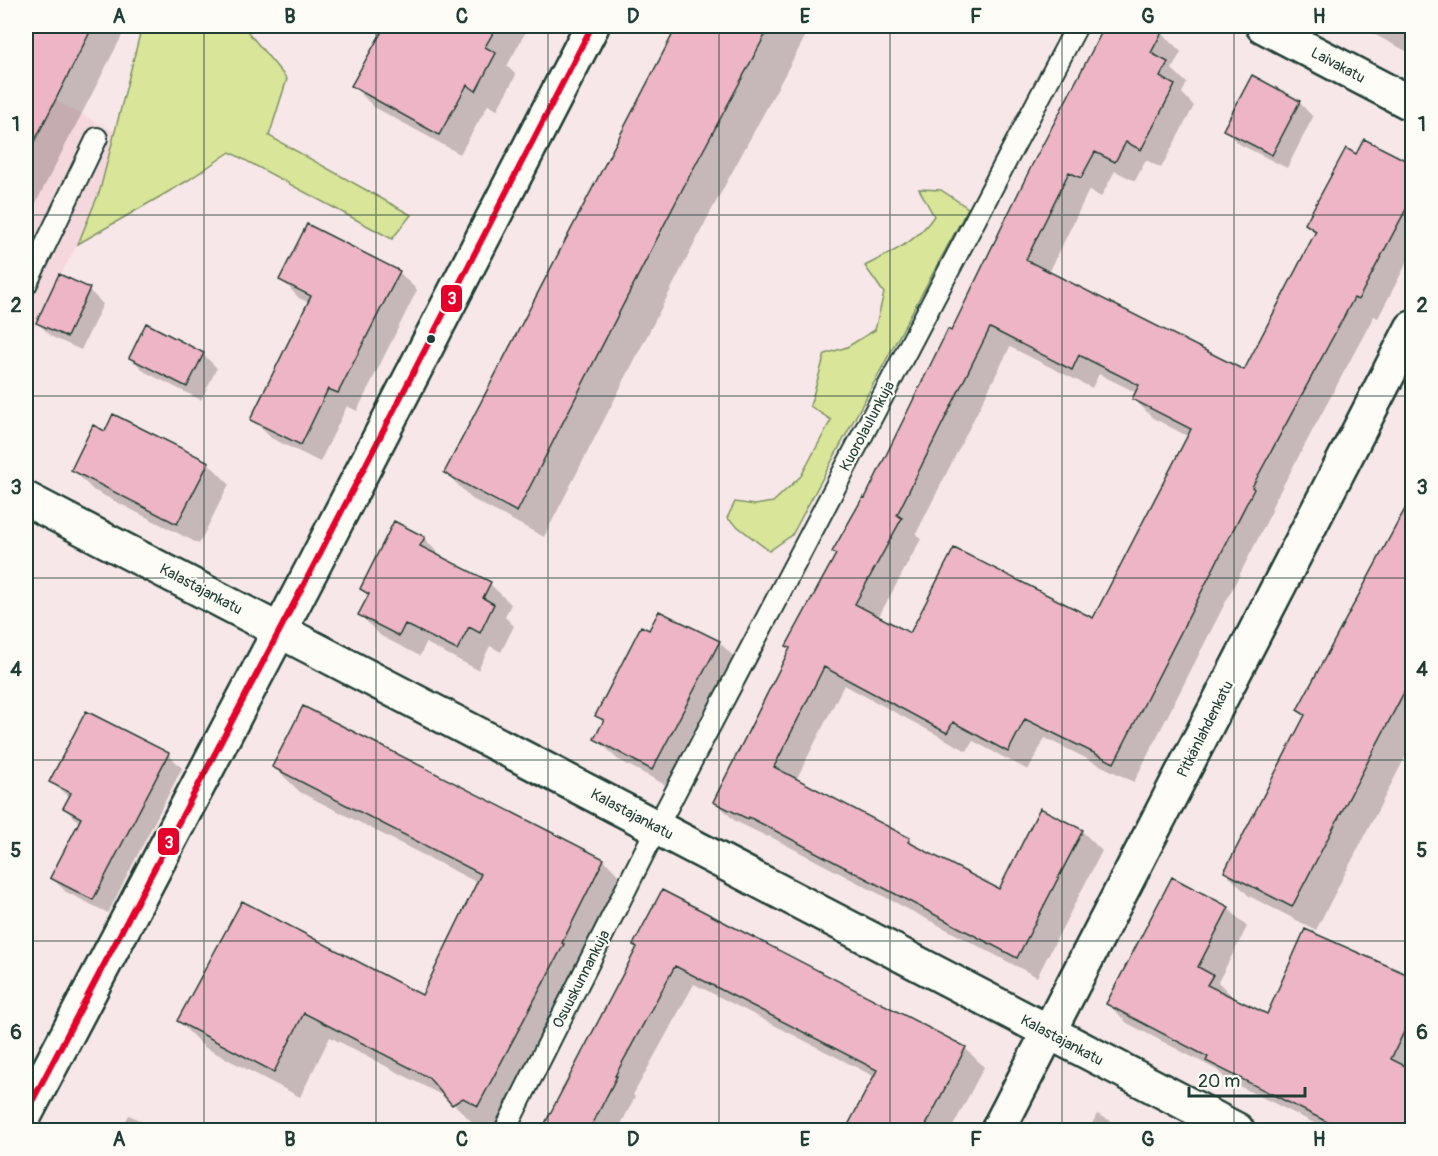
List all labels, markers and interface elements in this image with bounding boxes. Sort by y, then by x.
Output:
text: A [113,4,126,29]
text: B [284,4,296,29]
text: C [456,4,468,29]
text: D [627,4,640,29]
text: E [800,4,811,29]
text: F [970,4,982,29]
text: G [1141,4,1155,29]
text: H [1313,4,1326,29]
street label: Laivakatu [1307,43,1368,88]
text: 1 [12,112,20,137]
text: 1 [1418,112,1426,137]
line badge: 3 [440,284,463,313]
text: 3 [448,289,457,309]
text: 2 [10,293,22,318]
text: 2 [1416,293,1428,318]
unlabelled marker [425,333,437,345]
street label: Kuorolaulunkuja [836,378,899,475]
text: 3 [10,475,22,500]
text: 3 [1416,475,1428,500]
street label: Kalastajankatu [156,560,245,619]
text: 4 [10,657,22,682]
text: 4 [1416,657,1428,682]
street label: Pitkänlahdenkatu [1173,678,1238,781]
street label: Kalastajankatu [587,785,676,844]
line badge: 3 [157,827,180,856]
text: 3 [165,833,174,853]
text: 5 [11,838,22,863]
text: 5 [1417,838,1428,863]
street label: Osuuskunnankuja [549,927,614,1032]
street label: Kalastajankatu [1017,1011,1106,1070]
text: 6 [10,1020,22,1045]
text: 6 [1416,1020,1428,1045]
scale bar [1189,1060,1304,1098]
text: 20 m [1198,1070,1240,1093]
text: A [113,1127,126,1152]
text: B [284,1127,296,1152]
text: C [456,1127,468,1152]
text: D [627,1127,640,1152]
text: E [800,1127,811,1152]
text: F [970,1127,982,1152]
text: G [1141,1127,1155,1152]
text: H [1313,1127,1326,1152]

